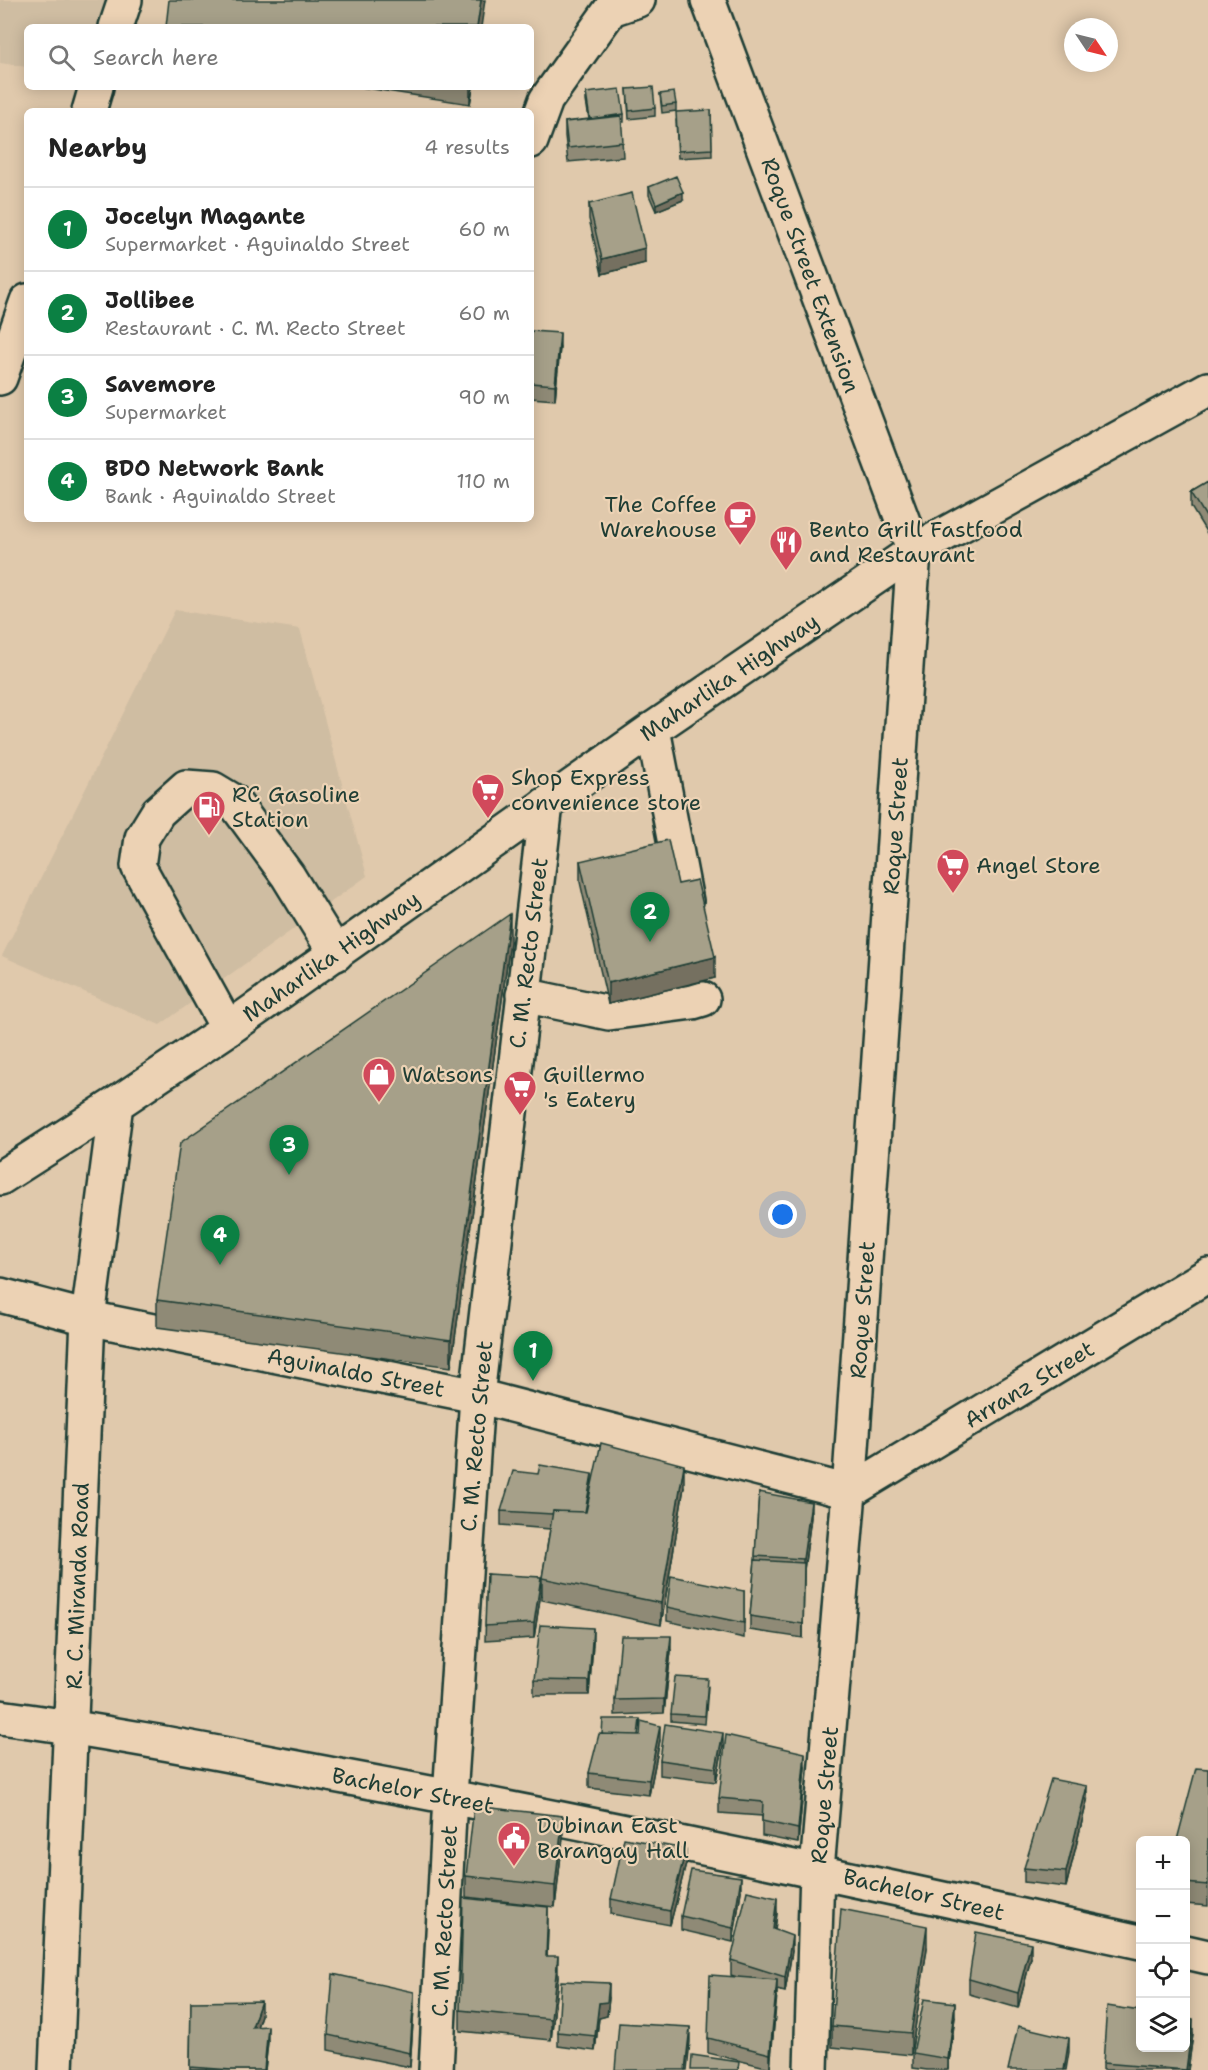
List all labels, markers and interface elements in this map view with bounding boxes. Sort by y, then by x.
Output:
north arrow [1064,18,1118,72]
search box [24,24,534,90]
icon: search [45,41,78,74]
text: Search here [93,43,219,72]
text: Nearby [48,130,147,165]
text: 4 results [424,134,510,160]
street label: Roque Street Extension [754,154,867,397]
text: Jocelyn Magante [105,202,305,231]
text: 1 [63,216,72,242]
text: 60 m [458,216,510,242]
text: Supermarket · Aguinaldo Street [105,231,410,257]
text: Jollibee [105,286,195,315]
text: 2 [61,300,75,326]
text: 60 m [458,300,510,326]
text: Restaurant · C. M. Recto Street [105,315,406,341]
text: Savemore [105,370,216,399]
text: 3 [61,384,75,410]
text: 90 m [458,384,510,410]
text: Supermarket [105,399,227,425]
text: BDO Network Bank [105,454,324,483]
text: 4 [61,468,75,494]
text: 110 m [456,468,510,494]
text: Bank · Aguinaldo Street [105,483,336,509]
place label: The Coffee Warehouse [600,490,717,544]
cafe icon: The Coffee Warehouse [722,499,758,546]
place label: Bento Grill Fastfood and Restaurant [809,515,1023,569]
restaurant icon: Bento Grill Fastfood and Restaurant [768,524,804,571]
street label: Maharlika Highway [634,607,824,748]
street label: Roque Street [876,756,915,896]
place label: Shop Express convenience store [511,763,701,817]
supermarket icon: Shop Express convenience store [470,772,506,819]
place label: RC Gasoline Station [232,780,360,834]
fuel station icon: RC Gasoline Station [191,789,227,836]
supermarket icon: Angel Store [935,847,971,894]
place label: Angel Store [976,851,1101,880]
street label: C. M. Recto Street [502,856,555,1050]
street label: Maharlika Highway [237,884,426,1029]
pin: 2 [630,892,670,942]
shop icon: Watsons [361,1056,397,1103]
place label: Watsons [402,1060,493,1089]
place label: Guillermo 's Eatery [543,1060,645,1114]
supermarket icon: Guillermo 's Eatery [502,1069,538,1116]
pin: 3 [270,1126,308,1175]
your location [768,1200,797,1229]
pin: 4 [200,1216,240,1265]
street label: Roque Street [843,1240,882,1380]
pin: 1 [514,1332,552,1381]
street label: Arranz Street [959,1334,1100,1435]
street label: C. M. Recto Street [454,1339,499,1533]
street label: Aguinaldo Street [265,1341,447,1404]
street label: R. C. Miranda Road [59,1482,96,1690]
street label: Roque Street [804,1725,845,1865]
street label: Bachelor Street [329,1761,497,1820]
place label: Dubinan East Barangay Hall [537,1811,689,1865]
public building icon: Dubinan East Barangay Hall [496,1820,532,1867]
street label: C. M. Recto Street [425,1824,464,2018]
map controls [1136,1836,1190,2052]
button: + [1136,1836,1190,1890]
street label: Bachelor Street [840,1862,1007,1927]
button: − [1136,1890,1190,1944]
button: locate [1136,1944,1190,1998]
button: layers [1136,1998,1190,2052]

